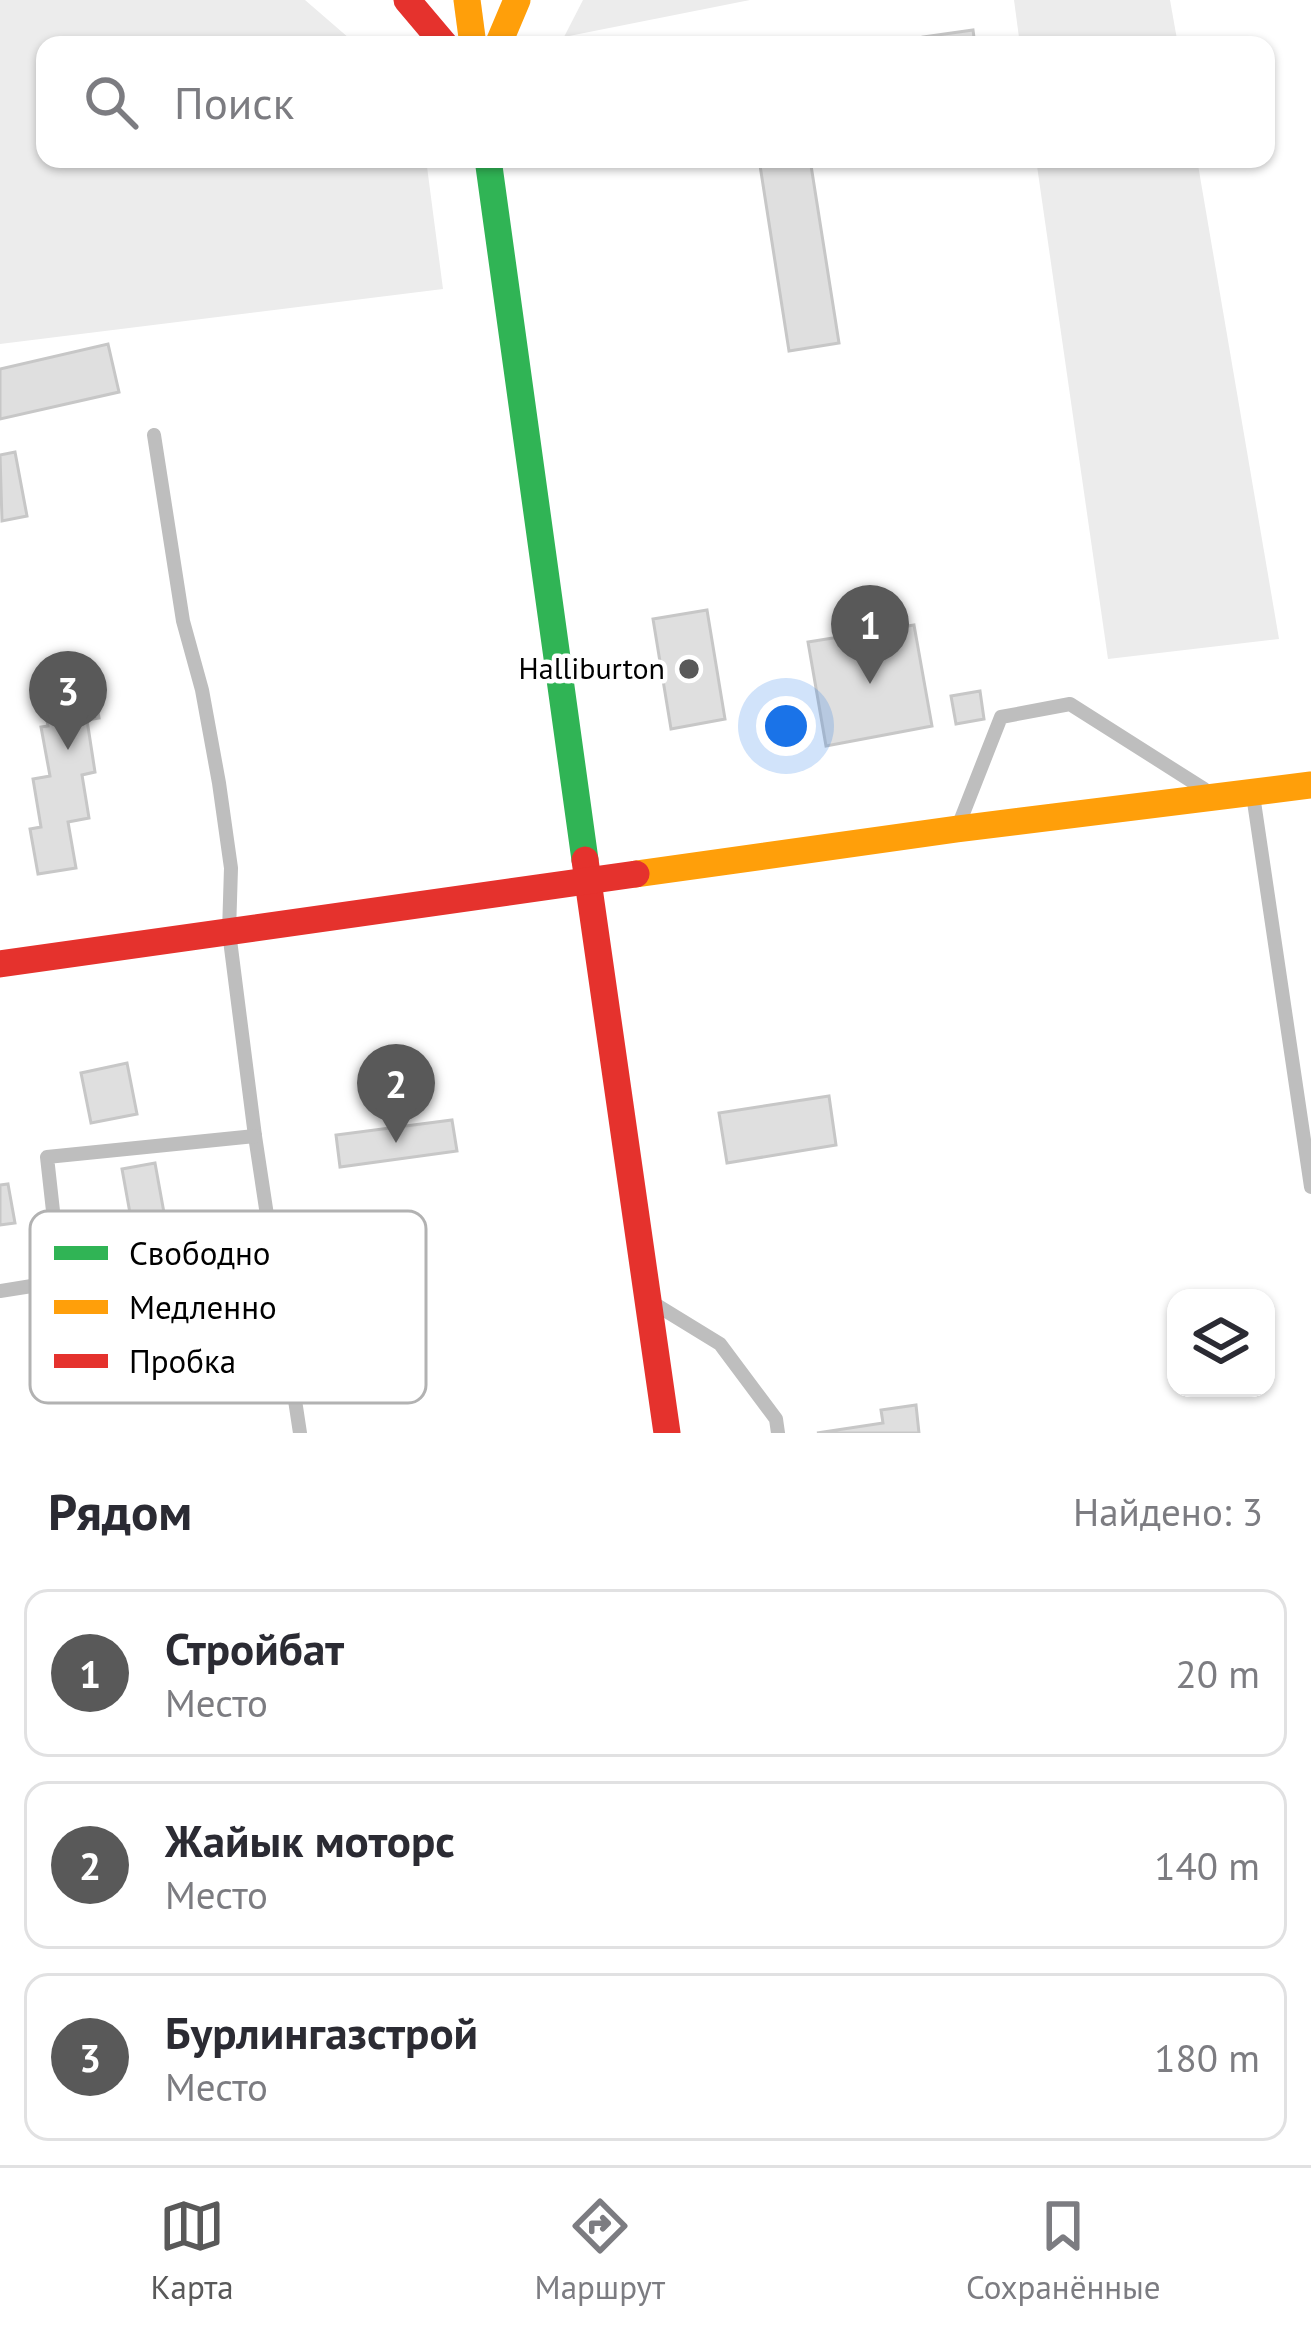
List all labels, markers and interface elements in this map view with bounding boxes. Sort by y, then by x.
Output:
search box [36,36,1275,168]
icon: search [78,69,144,135]
text: Поиск [174,73,294,131]
pin: 1 [831,585,909,684]
place label: Halliburton [519,648,665,687]
pin: 3 [29,651,107,750]
marker: Halliburton [676,656,702,682]
your location [756,696,816,756]
pin: 2 [357,1044,435,1143]
legend [30,1211,426,1403]
text: Свободно [129,1231,271,1274]
text: Медленно [129,1285,277,1328]
map controls [1167,1289,1275,1397]
button: layers [1167,1289,1275,1397]
text: Пробка [129,1339,236,1382]
text: Рядом [48,1478,192,1544]
text: Найдено: 3 [1073,1486,1263,1537]
text: Стройбат [165,1619,344,1677]
text: 1 [79,1648,101,1699]
text: 20 m [1175,1648,1260,1699]
text: Место [165,1677,268,1728]
text: Жайык моторс [165,1811,455,1869]
text: 2 [79,1840,101,1891]
text: 140 m [1154,1840,1260,1891]
text: Место [165,1869,268,1920]
text: Бурлингазстрой [165,2003,478,2061]
text: 3 [79,2032,101,2083]
text: 180 m [1154,2032,1260,2083]
text: Место [165,2061,268,2112]
tab: Карта [150,2193,234,2308]
tab: Маршрут [535,2193,665,2308]
tab: Сохранённые [966,2193,1161,2308]

